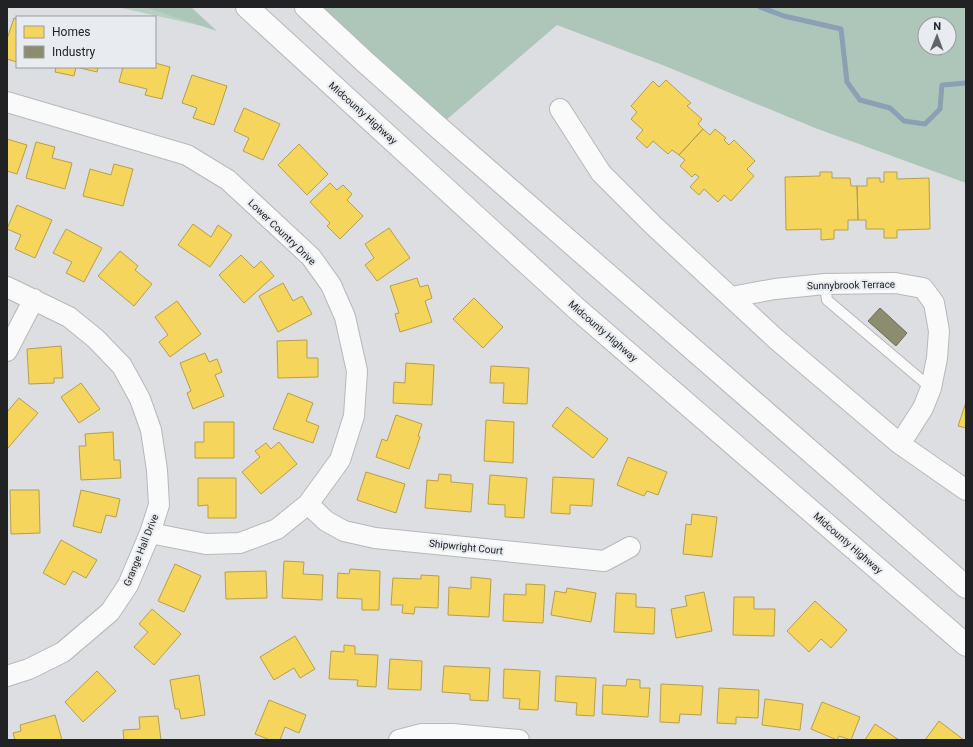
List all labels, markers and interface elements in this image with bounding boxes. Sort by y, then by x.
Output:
legend [16,16,156,68]
north arrow [917,16,957,56]
text: N [933,20,941,33]
text: Homes [52,25,90,39]
text: Industry [52,45,96,59]
street label: Midcounty Highway [327,80,399,147]
street label: Lower Country Drive [246,197,318,267]
street label: Sunnybrook Terrace [807,279,895,291]
street label: Midcounty Highway [566,298,640,364]
street label: Midcounty Highway [811,510,885,576]
street label: Grange Hall Drive [122,512,160,588]
street label: Shipwright Court [428,538,504,556]

